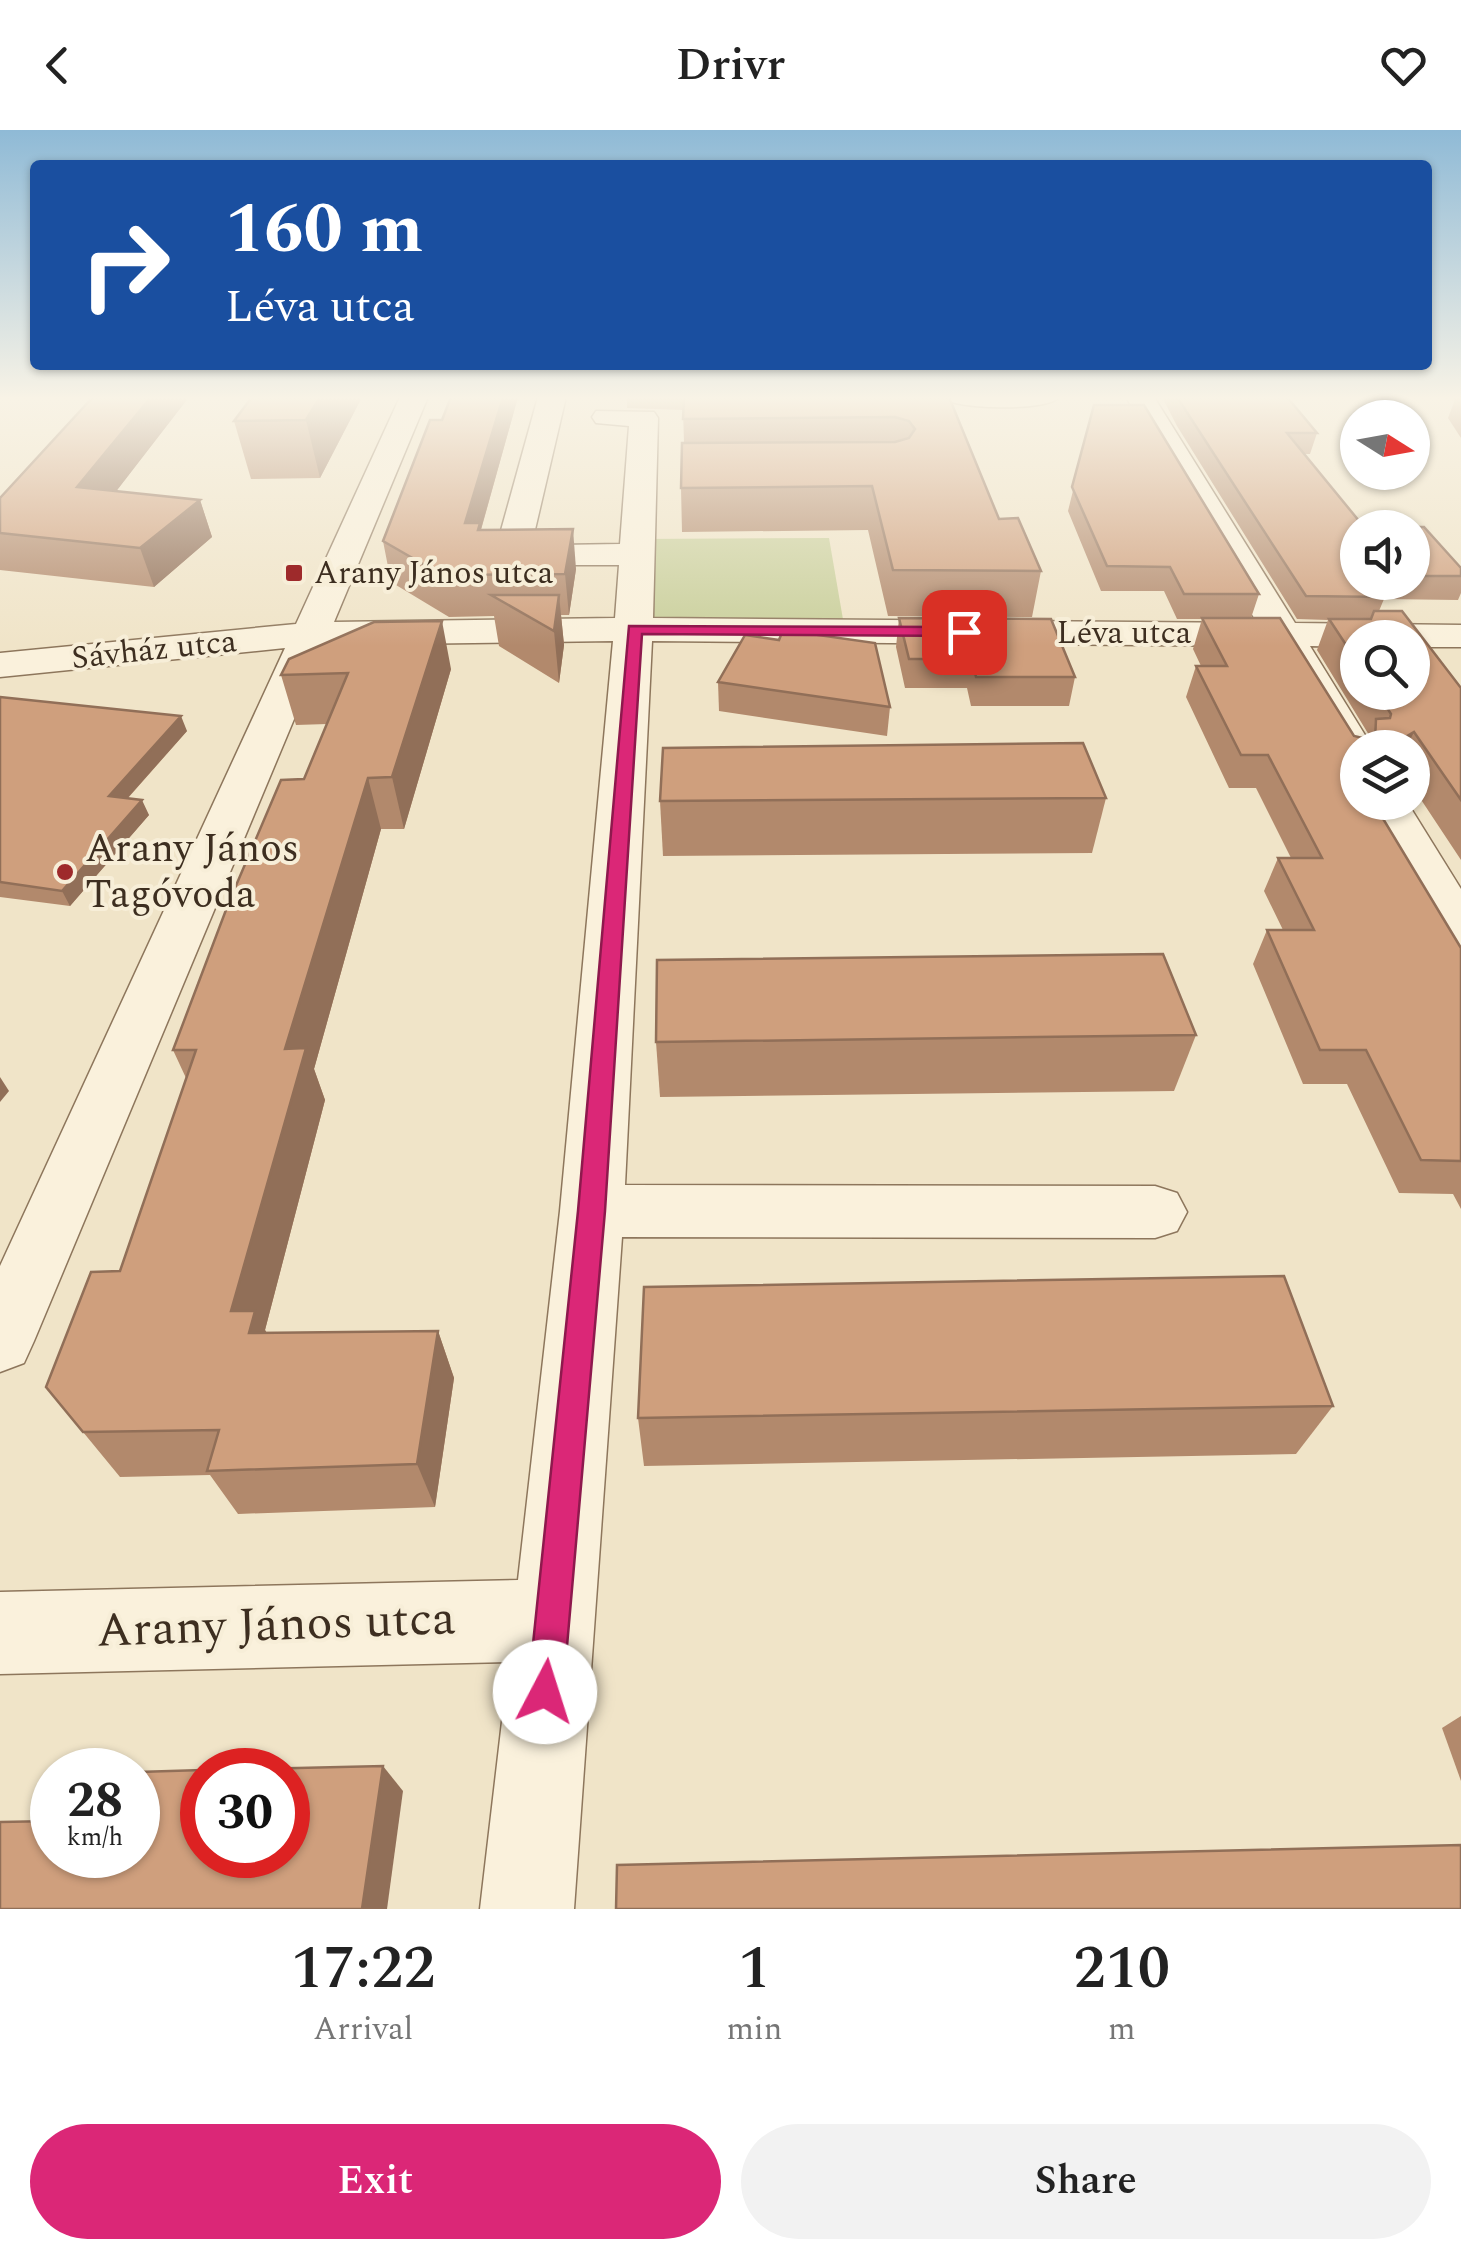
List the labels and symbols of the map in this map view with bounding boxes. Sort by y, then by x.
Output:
north arrow [1340,400,1430,490]
place label: Arany János utca [314,549,554,598]
marker: Arany János utca [283,562,305,584]
pin [922,590,1007,675]
street label: Léva utca [1057,609,1192,658]
street label: Sávház utca [69,617,240,683]
place label: Arany János Tagóvoda [85,819,299,926]
marker: Arany János Tagóvoda [54,861,76,883]
street label: Arany János utca [95,1582,457,1668]
position arrow [493,1640,597,1744]
speed limit sign: 30 [180,1748,310,1878]

